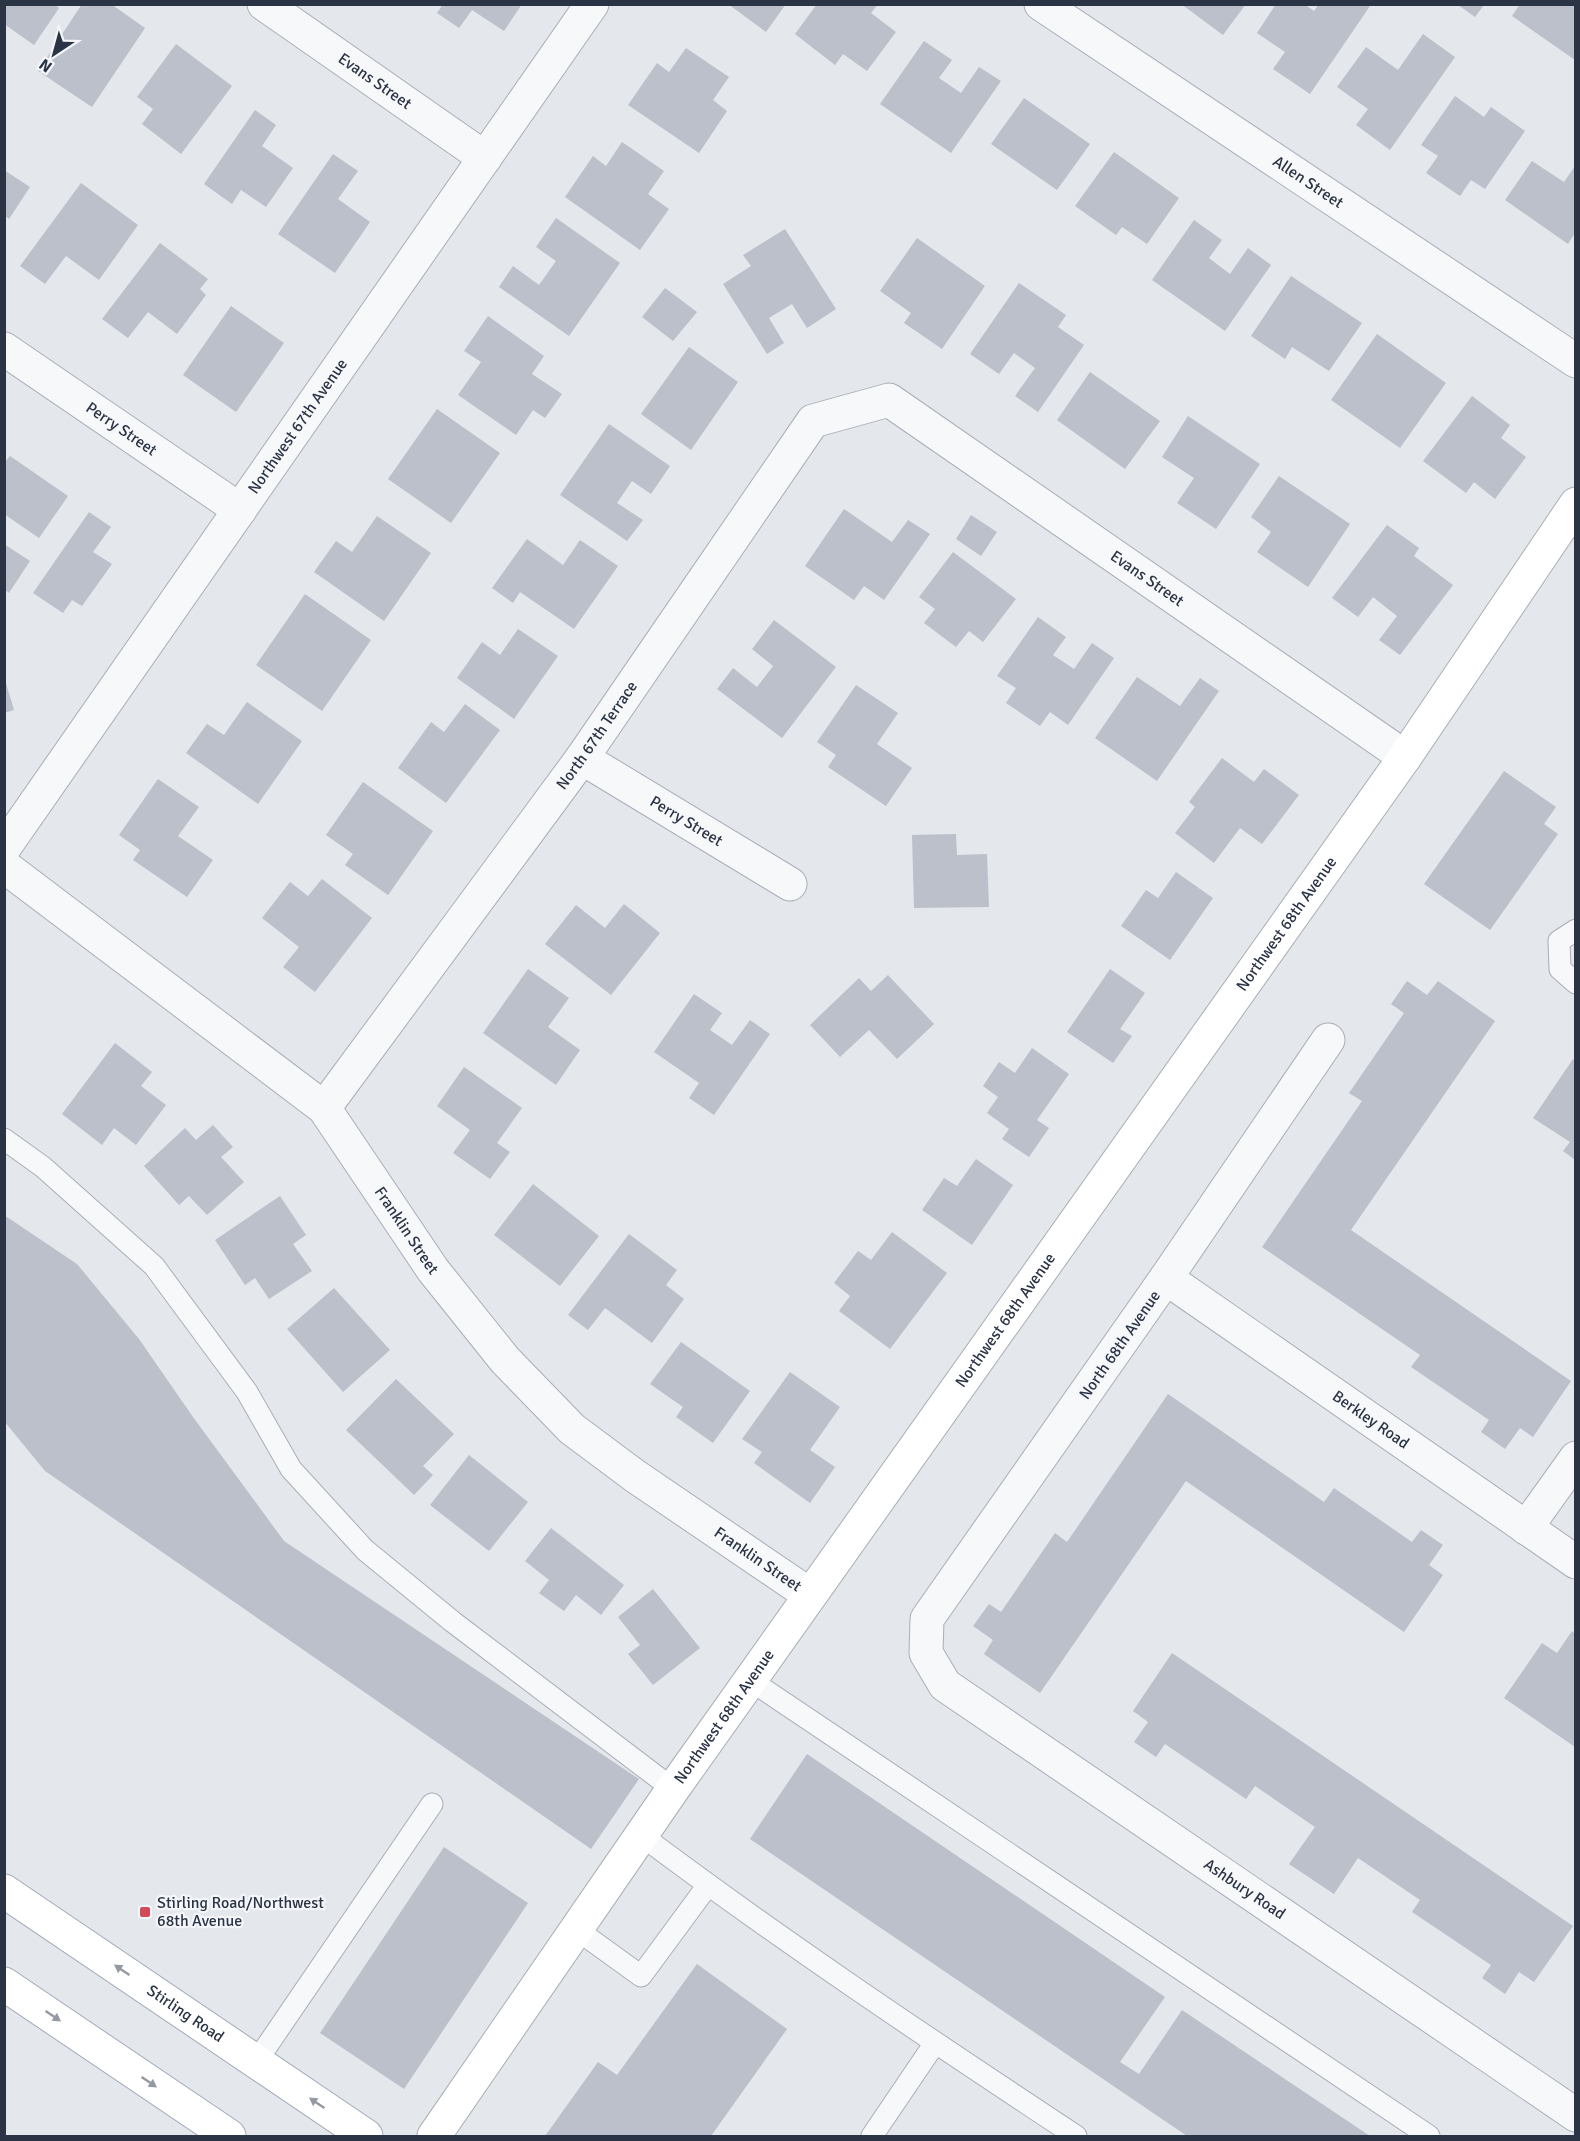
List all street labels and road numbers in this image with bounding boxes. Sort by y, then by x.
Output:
street label: Evans Street [334,49,416,114]
street label: Allen Street [1269,151,1347,213]
street label: Northwest 67th Avenue [244,355,352,498]
street label: Perry Street [82,398,161,461]
street label: Evans Street [1106,546,1188,611]
street label: North 67th Terrace [552,677,642,794]
street label: Perry Street [646,792,727,851]
street label: Northwest 68th Avenue [1232,853,1341,995]
street label: Franklin Street [370,1183,443,1279]
street label: Northwest 68th Avenue [951,1249,1060,1391]
street label: North 68th Avenue [1075,1287,1165,1403]
street label: Berkley Road [1328,1386,1413,1453]
street label: Franklin Street [710,1523,806,1597]
street label: Northwest 68th Avenue [670,1646,779,1788]
street label: Ashbury Road [1200,1854,1289,1924]
street label: Stirling Road [143,1981,228,2047]

